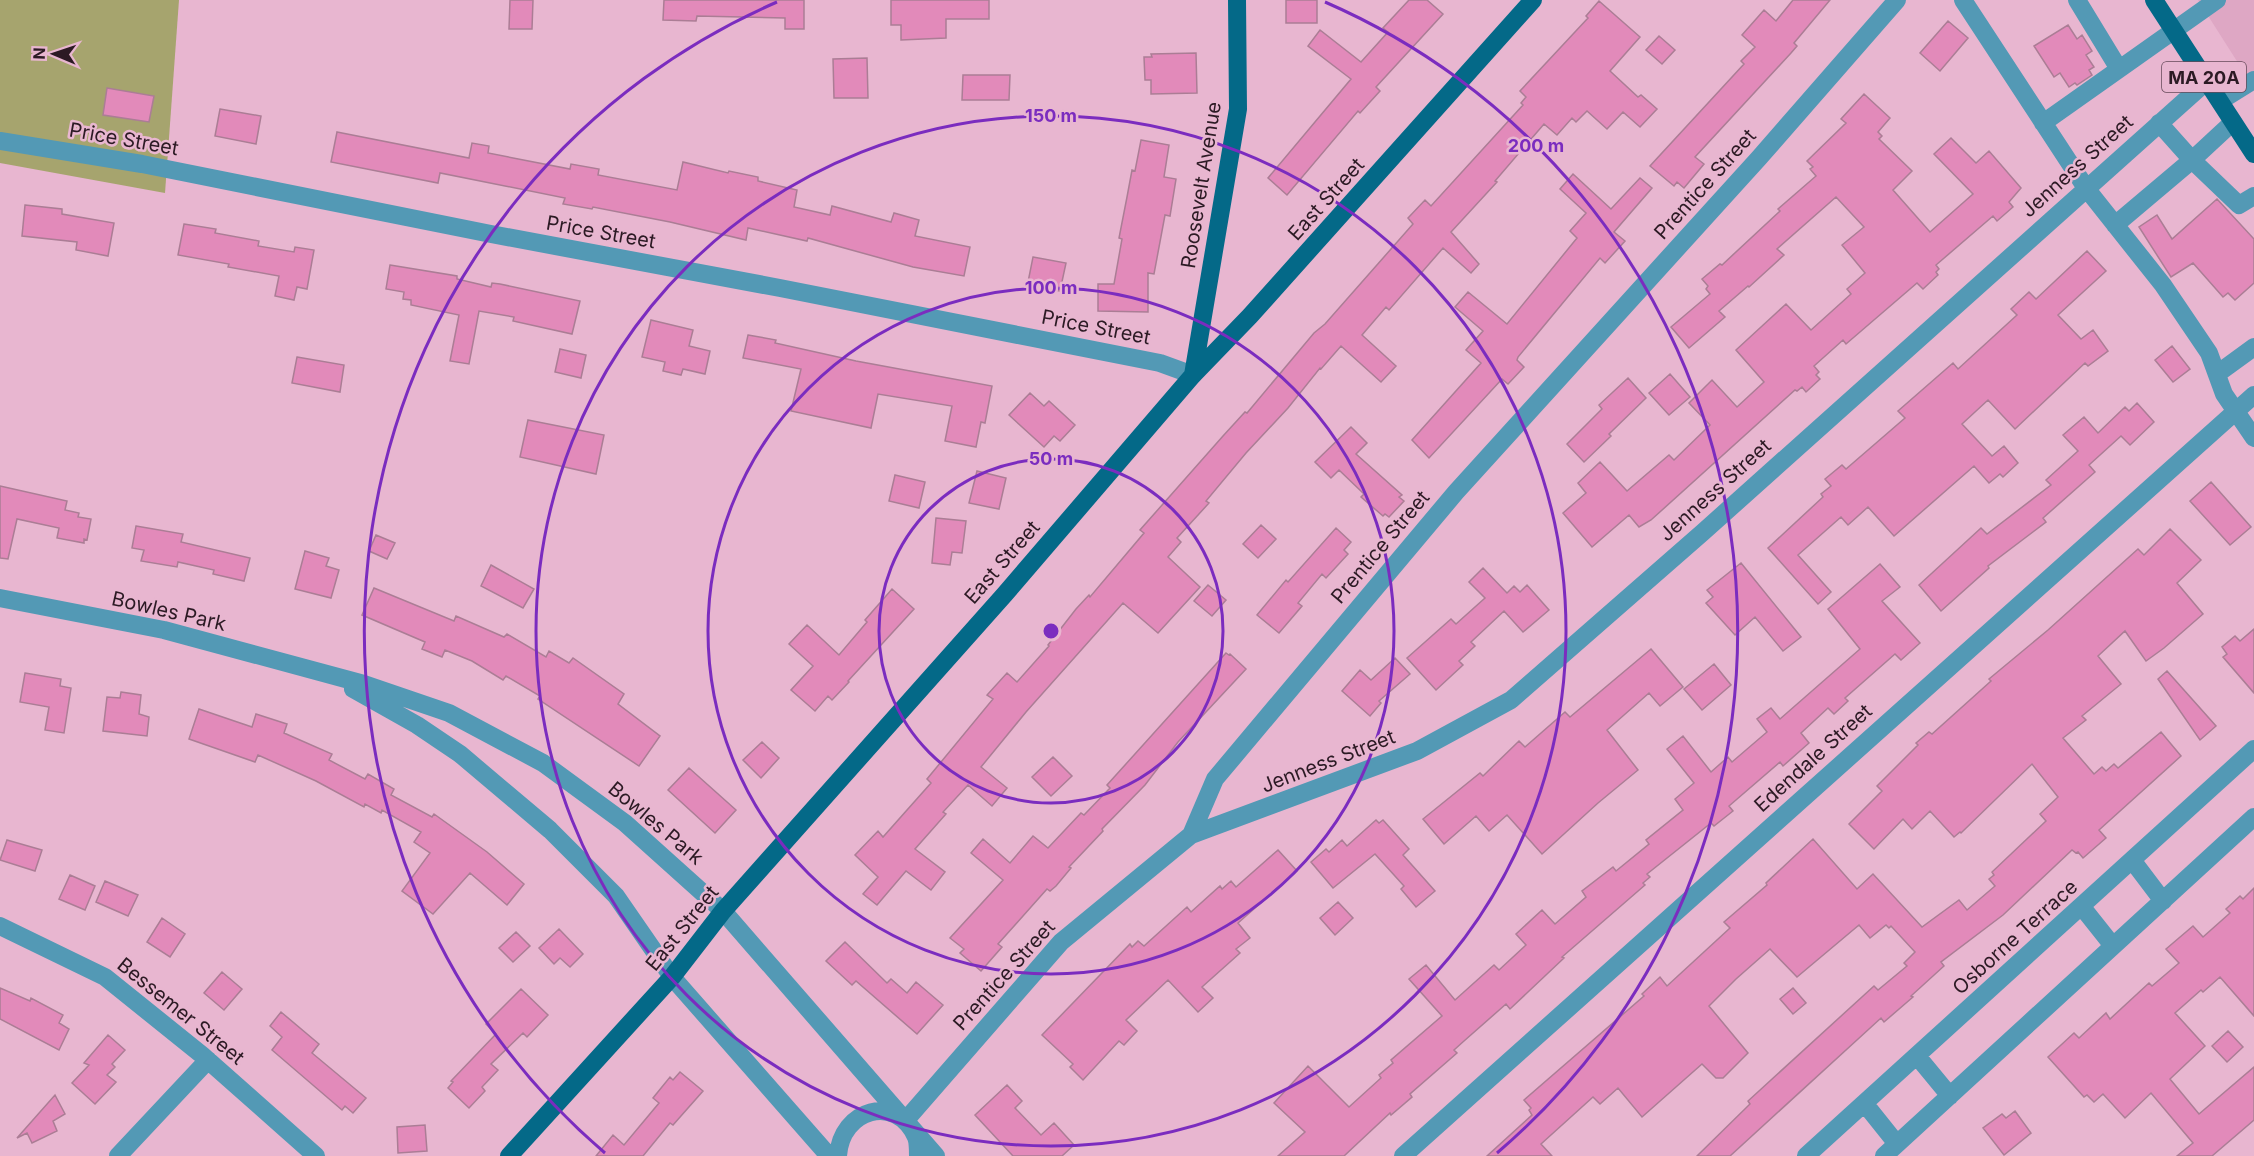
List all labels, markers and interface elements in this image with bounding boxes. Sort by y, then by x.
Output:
north arrow [24,24,84,84]
text: N [29,47,49,60]
road number: MA 20A [2162,62,2246,92]
street label: Roosevelt Avenue [1176,100,1226,270]
text: 150 m [1025,105,1077,126]
street label: Jenness Street [2016,109,2138,222]
street label: Price Street [67,118,181,160]
street label: Prentice Street [1649,124,1761,244]
text: 200 m [1508,135,1564,156]
street label: East Street [1283,153,1369,245]
street label: Price Street [544,211,658,253]
text: 100 m [1025,277,1077,298]
street label: Price Street [1039,305,1153,349]
street label: Jenness Street [1654,433,1776,546]
text: 50 m [1029,448,1073,469]
street label: Prentice Street [1326,485,1434,608]
street label: East Street [959,515,1045,609]
street label: Bowles Park [109,586,229,636]
centre of rings [1041,621,1061,641]
street label: Edendale Street [1749,699,1877,817]
street label: Jenness Street [1258,724,1399,798]
street label: Bowles Park [604,776,708,870]
street label: Osborne Terrace [1948,875,2082,999]
street label: East Street [640,880,724,975]
street label: Prentice Street [948,915,1060,1035]
street label: Bessemer Street [113,952,250,1070]

